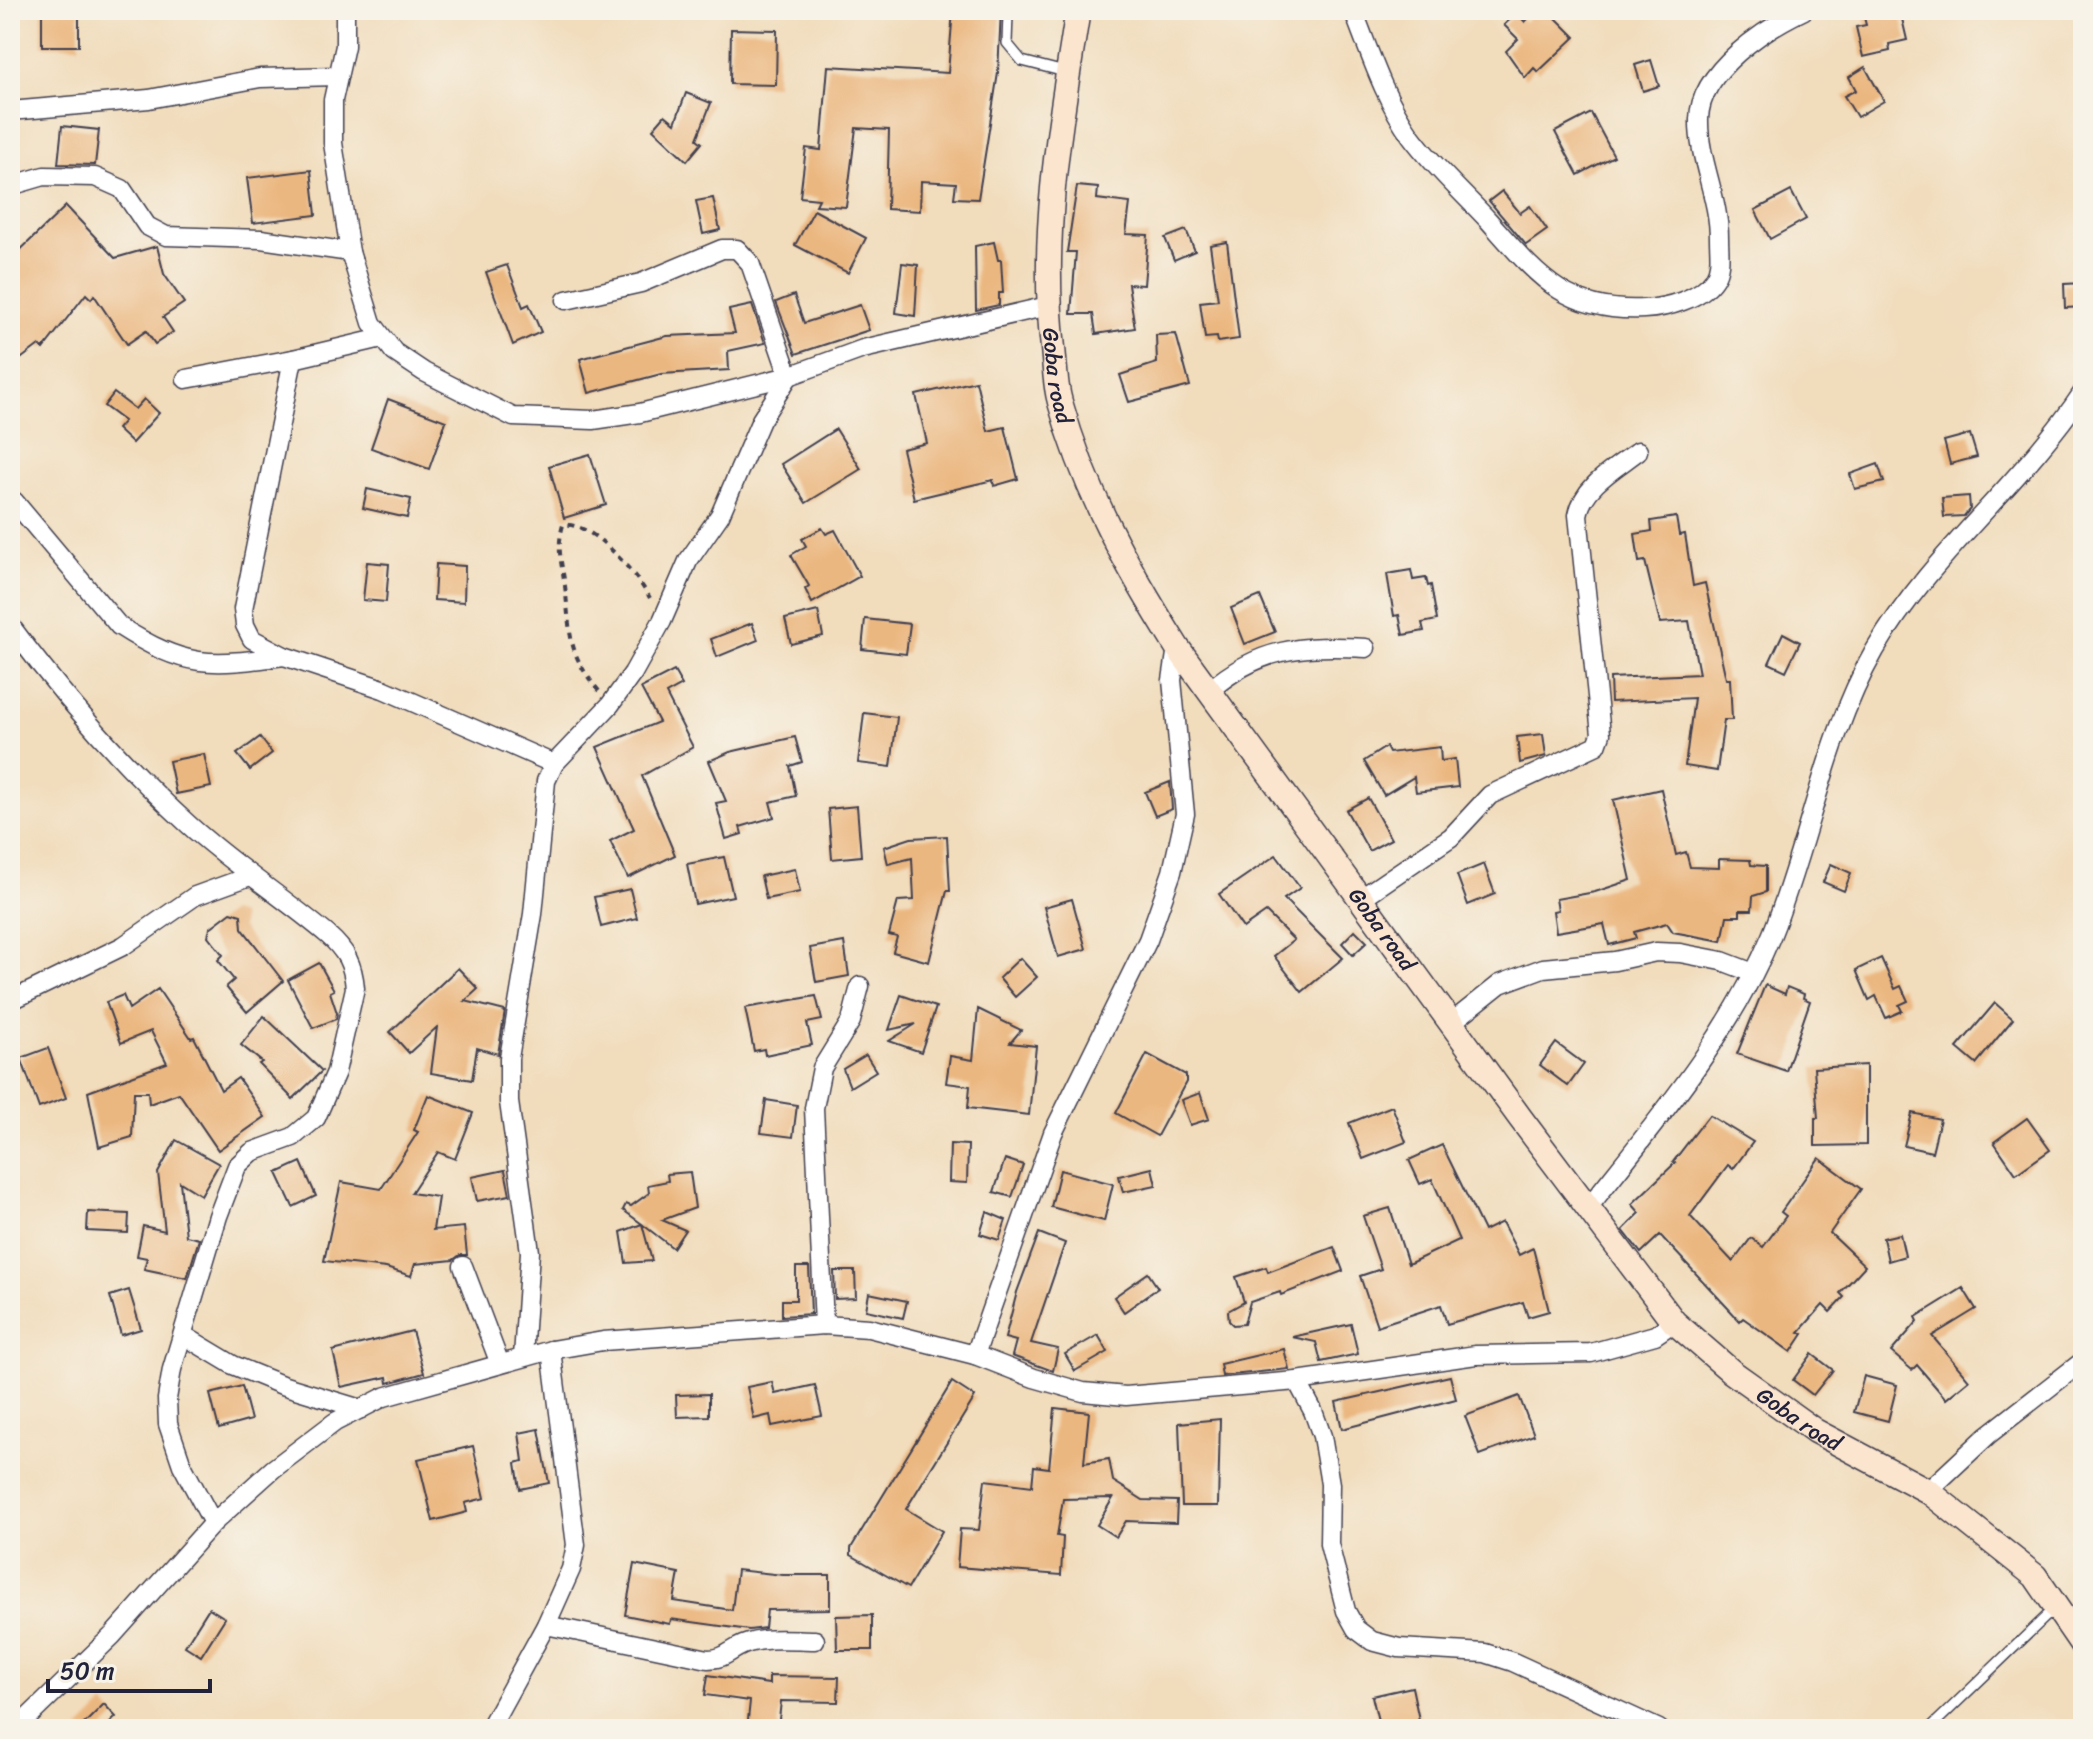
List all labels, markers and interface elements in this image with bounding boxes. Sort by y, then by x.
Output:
street label: Goba road [1031,326,1085,430]
street label: Goba road [1338,879,1427,981]
street label: Goba road [1748,1376,1850,1463]
scale bar [48,1643,210,1693]
text: 50 m [60,1650,115,1692]

